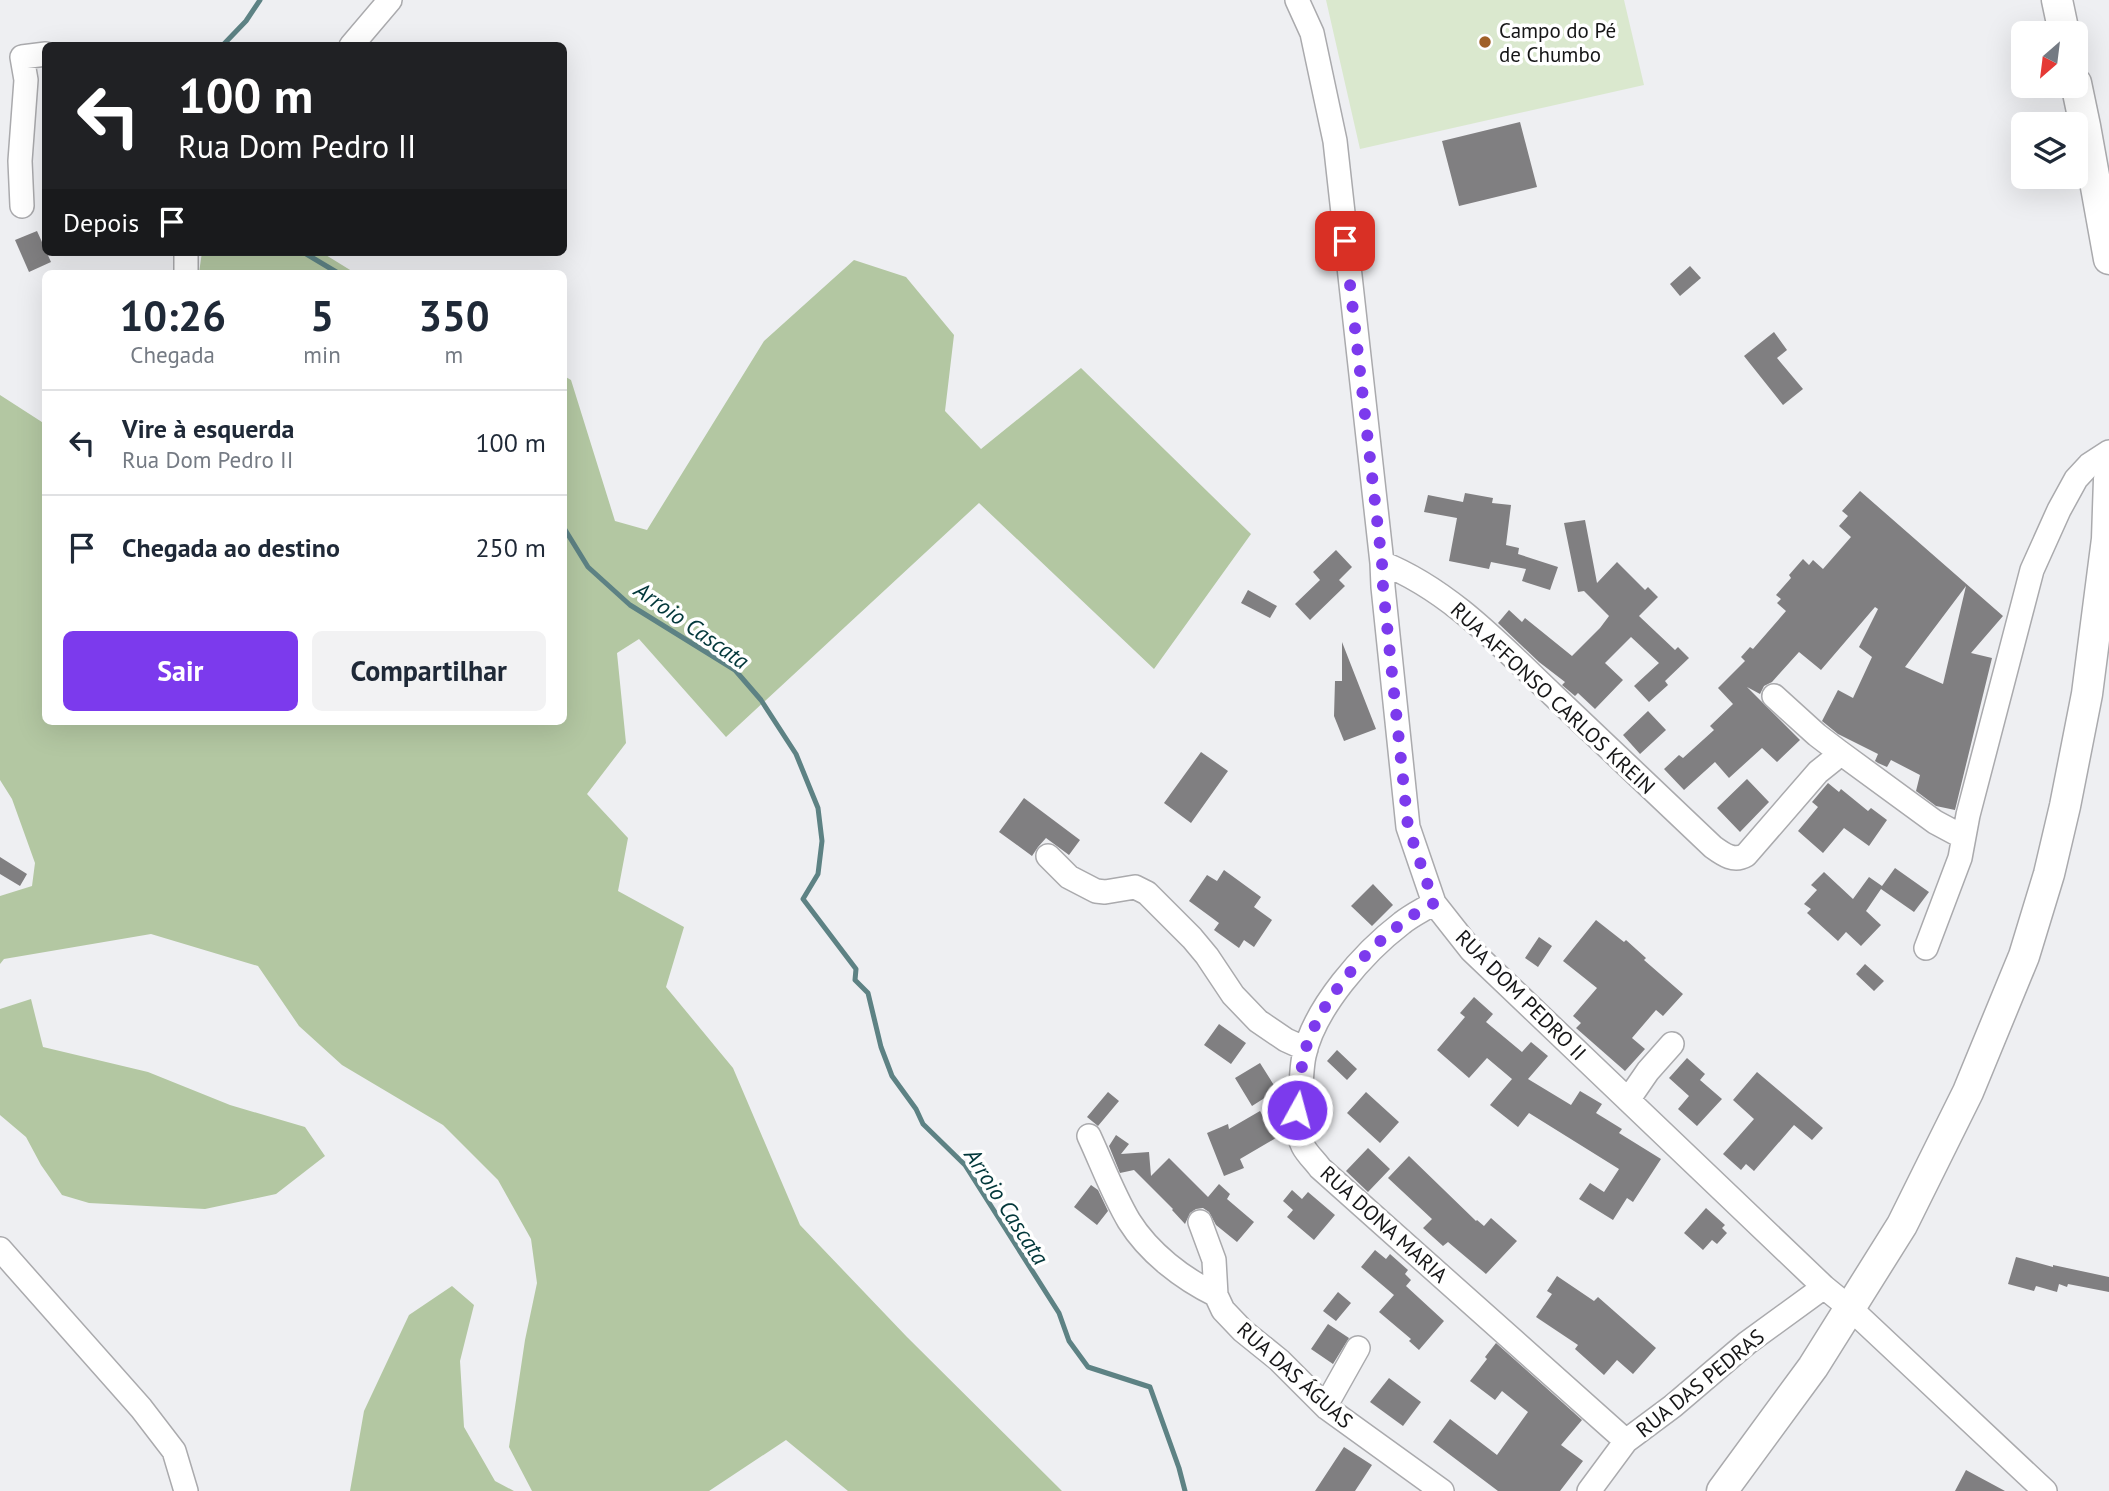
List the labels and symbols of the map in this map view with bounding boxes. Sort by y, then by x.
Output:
place label: Campo do Pé de Chumbo [1499,17,1616,68]
north arrow [2011,21,2088,98]
marker: Campo do Pé de Chumbo [1477,34,1493,50]
pin [1315,211,1375,271]
water label: Arroio Cascata [628,574,755,675]
street label: RUA AFFONSO CARLOS KREIN [1445,596,1661,800]
street label: RUA DOM PEDRO II [1450,924,1592,1066]
position arrow [1260,1073,1334,1147]
water label: Arroio Cascata [958,1141,1055,1270]
street label: RUA DONA MARIA [1315,1160,1454,1289]
street label: RUA DAS ÁGUAS [1232,1316,1358,1434]
street label: RUA DAS PEDRAS [1630,1323,1770,1443]

